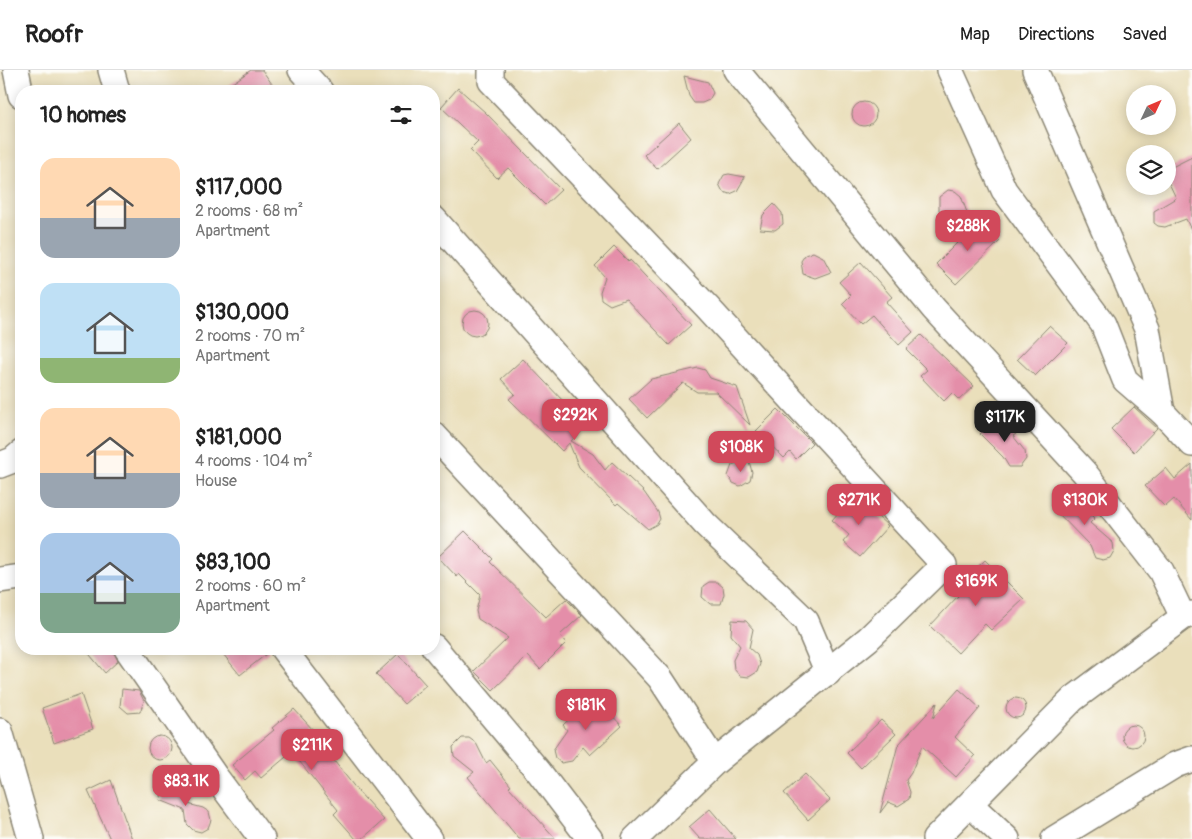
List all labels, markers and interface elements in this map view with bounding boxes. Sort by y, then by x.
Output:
text: Roofr [25,20,83,49]
text: Map [960,23,990,46]
text: Directions [1018,23,1094,46]
text: Saved [1122,23,1167,46]
north arrow [1126,85,1176,135]
map controls [1126,85,1176,195]
icon: filters [387,101,415,129]
text: 10 homes [40,102,126,129]
button: layers [1126,145,1176,195]
text: $117,000 [195,174,282,201]
icon: home [80,178,140,238]
text: 2 rooms · 68 m² [195,201,303,221]
pin: $288K [933,210,1003,252]
text: $288K [946,216,990,236]
text: Apartment [195,221,270,241]
text: $130,000 [195,299,289,326]
icon: home [80,303,140,363]
text: 2 rooms · 70 m² [195,326,305,346]
text: Apartment [195,346,270,366]
pin: $292K [540,398,610,441]
pin: $117K [970,400,1040,443]
text: $292K [553,405,597,425]
text: $117K [985,407,1025,427]
text: $181,000 [195,424,282,451]
icon: home [80,428,140,488]
pin: $108K [706,430,776,473]
text: $108K [719,437,763,457]
text: 4 rooms · 104 m² [195,451,313,471]
text: House [195,471,237,491]
pin: $271K [824,484,894,526]
pin: $130K [1050,484,1120,526]
text: $271K [838,490,880,510]
text: $130K [1063,490,1107,510]
text: $83,100 [195,549,271,576]
icon: home [80,553,140,613]
pin: $169K [941,564,1011,607]
text: $169K [955,571,997,591]
text: 2 rooms · 60 m² [195,576,306,596]
text: Apartment [195,596,270,616]
pin: $181K [551,688,621,731]
text: $181K [567,695,605,715]
pin: $211K [277,728,347,771]
text: $211K [292,735,332,755]
pin: $83.1K [145,764,227,807]
text: $83.1K [163,771,209,791]

